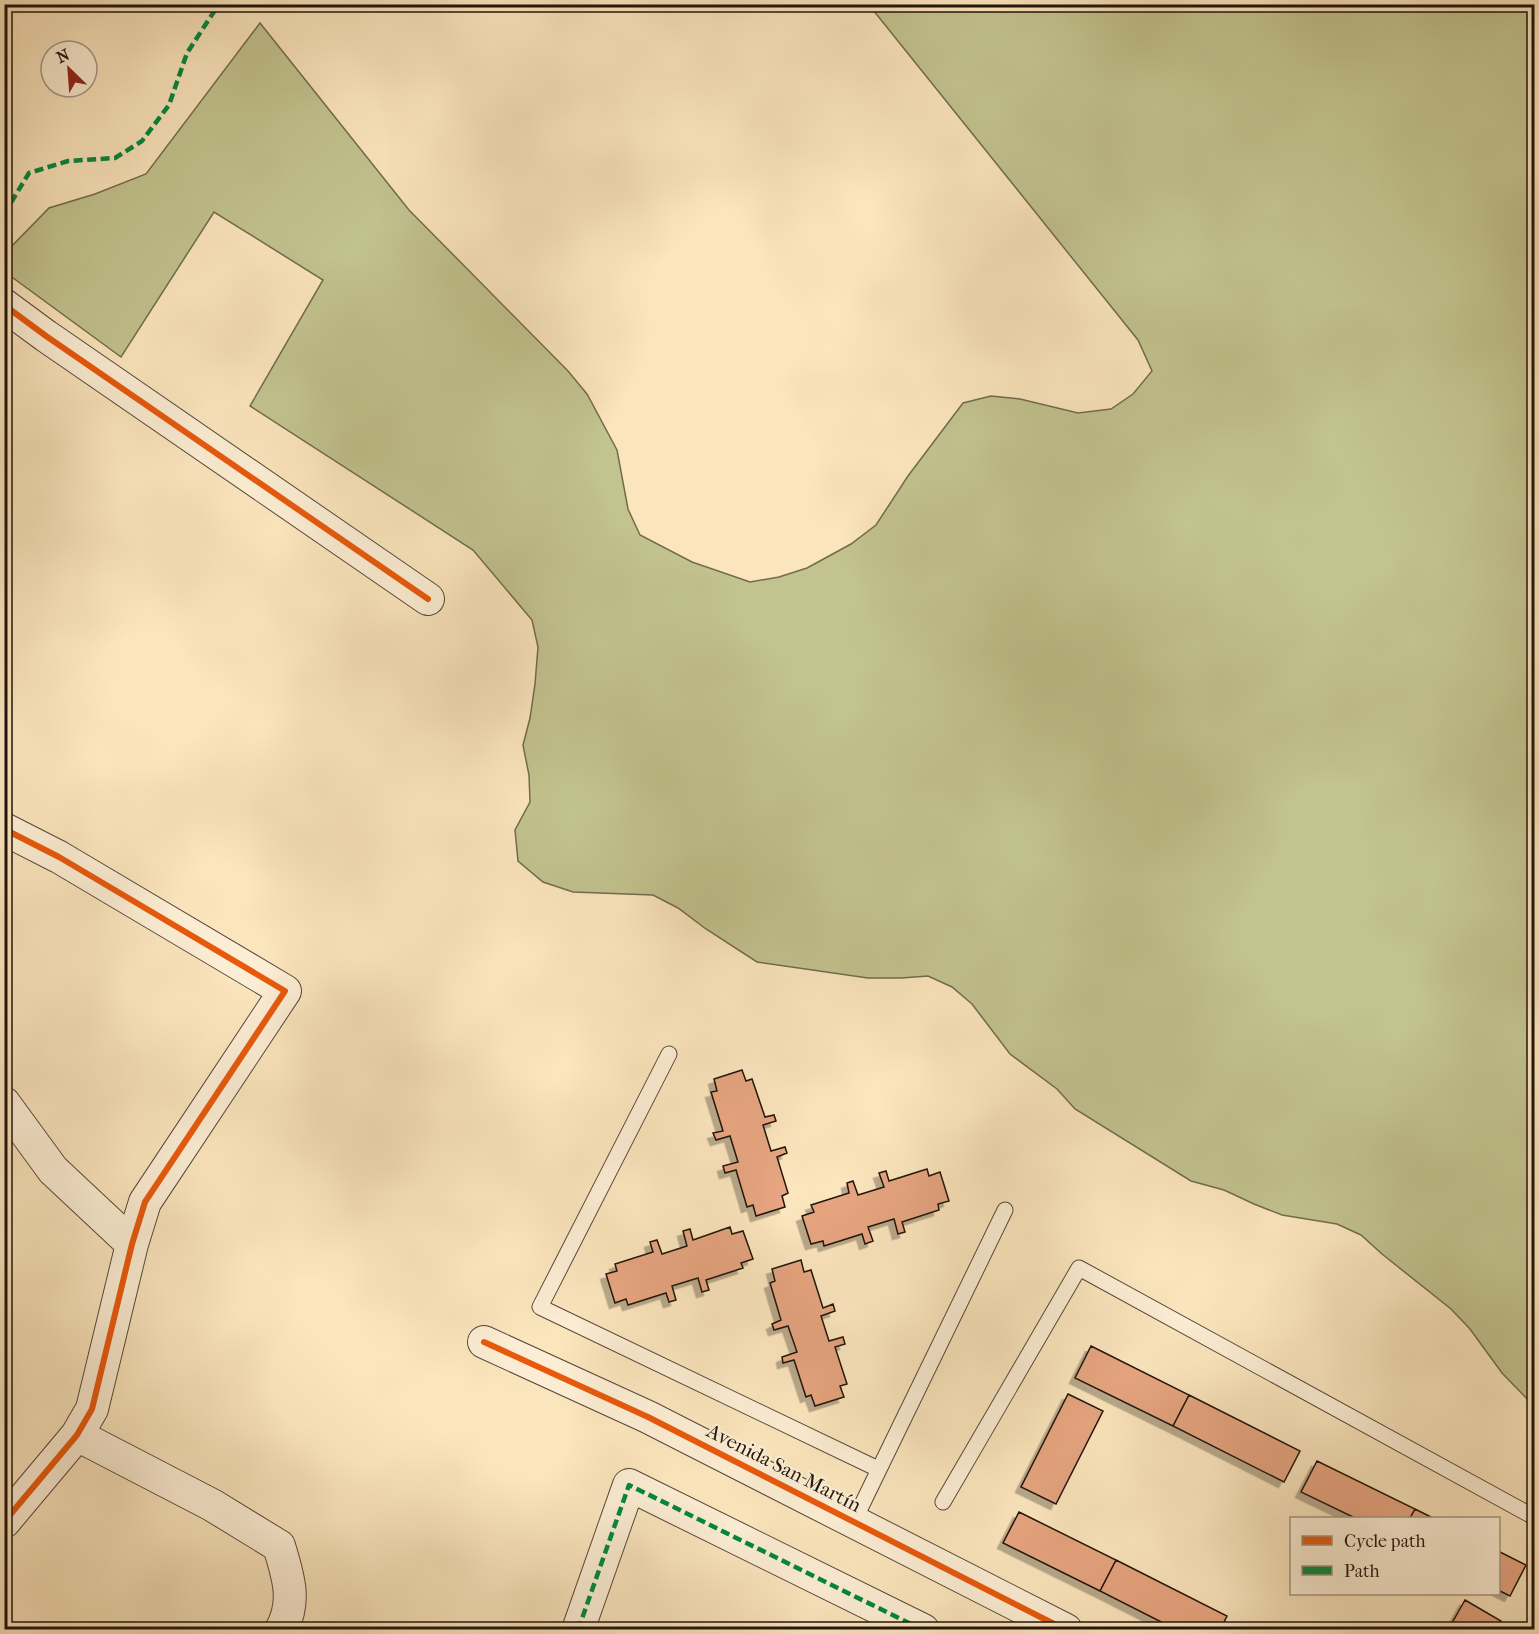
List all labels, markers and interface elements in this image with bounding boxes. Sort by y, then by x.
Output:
north arrow [39,39,99,99]
text: N [53,44,73,67]
street label: Avenida San Martín [702,1419,865,1517]
legend [1290,1517,1500,1595]
text: Cycle path [1344,1531,1425,1552]
text: Path [1344,1561,1380,1582]

